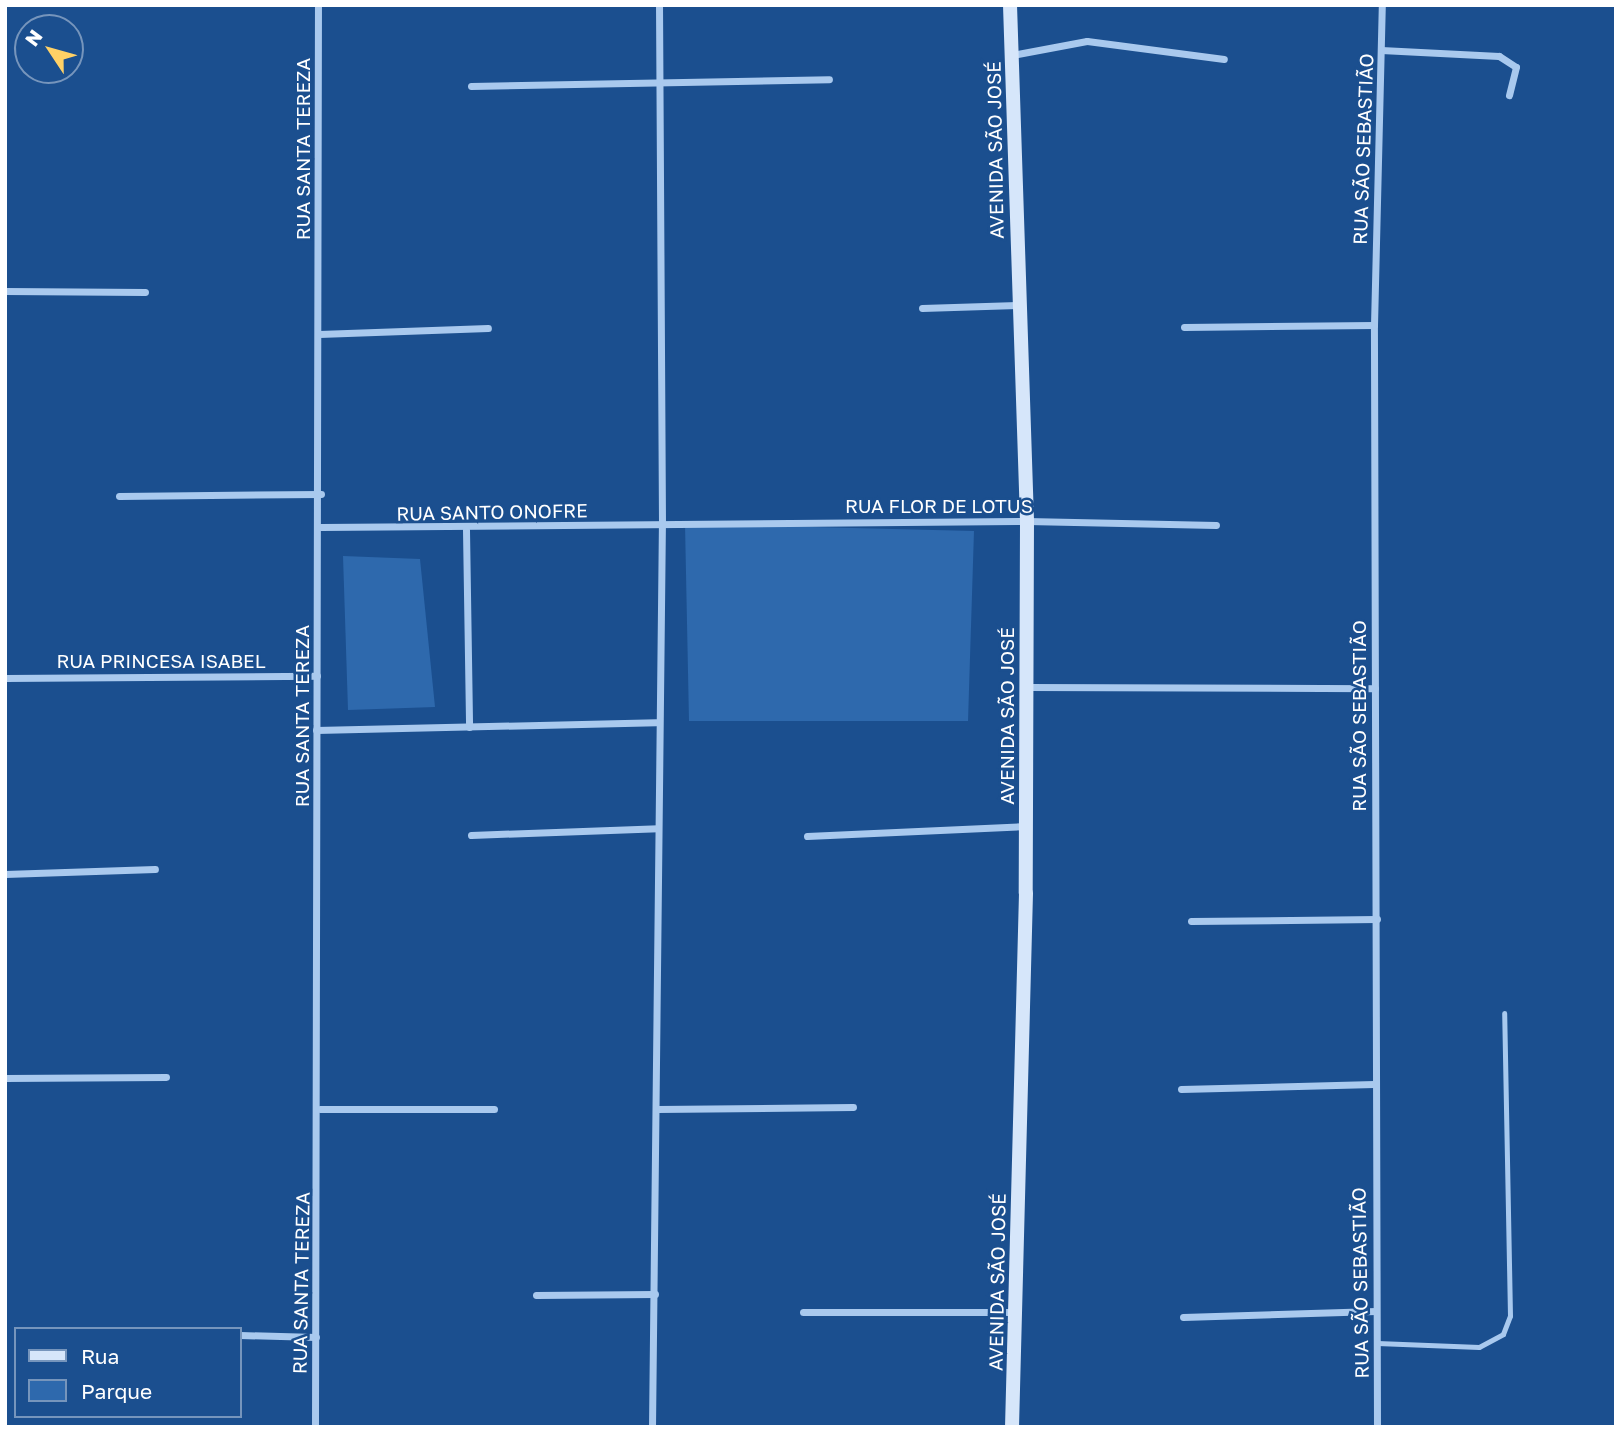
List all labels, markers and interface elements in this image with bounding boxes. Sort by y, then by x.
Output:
north arrow [14,14,84,84]
text: N [20,25,47,50]
street label: RUA SÃO SEBASTIÃO [1348,53,1378,245]
street label: RUA SANTA TEREZA [292,58,314,240]
street label: AVENIDA SÃO JOSÉ [982,61,1008,239]
street label: RUA FLOR DE LOTUS [845,495,1033,517]
street label: RUA SANTO ONOFRE [396,499,588,525]
street label: RUA SÃO SEBASTIÃO [1348,620,1370,812]
street label: RUA SANTA TEREZA [291,625,313,807]
street label: AVENIDA SÃO JOSÉ [996,627,1018,805]
street label: RUA PRINCESA ISABEL [56,650,266,672]
street label: RUA SÃO SEBASTIÃO [1347,1187,1373,1379]
street label: RUA SANTA TEREZA [288,1192,314,1374]
street label: AVENIDA SÃO JOSÉ [984,1193,1010,1371]
legend [14,1327,242,1418]
text: Rua [81,1343,119,1369]
text: Parque [81,1378,152,1404]

